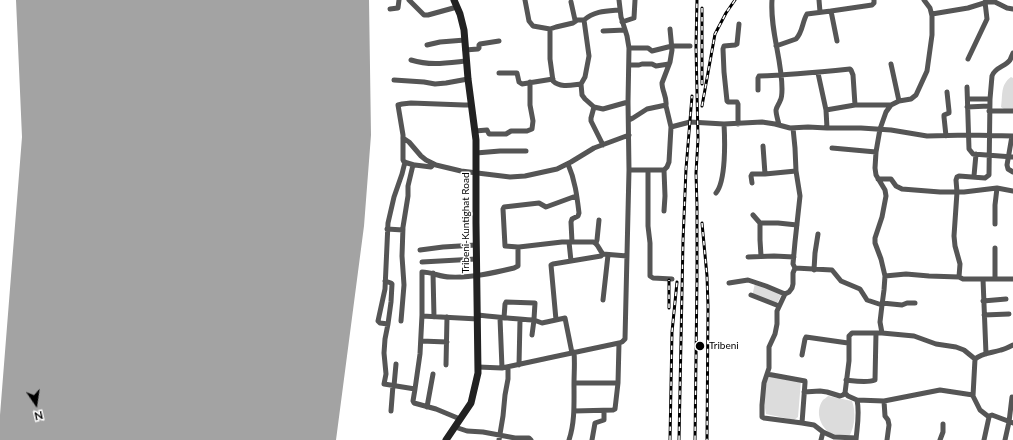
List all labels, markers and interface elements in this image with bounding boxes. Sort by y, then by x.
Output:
street label: Tribeni-Kuntighat Road [460,172,472,274]
marker: Tribeni [694,340,706,352]
place label: Tribeni [709,340,739,352]
north arrow [16,384,56,424]
text: N [33,409,44,423]

